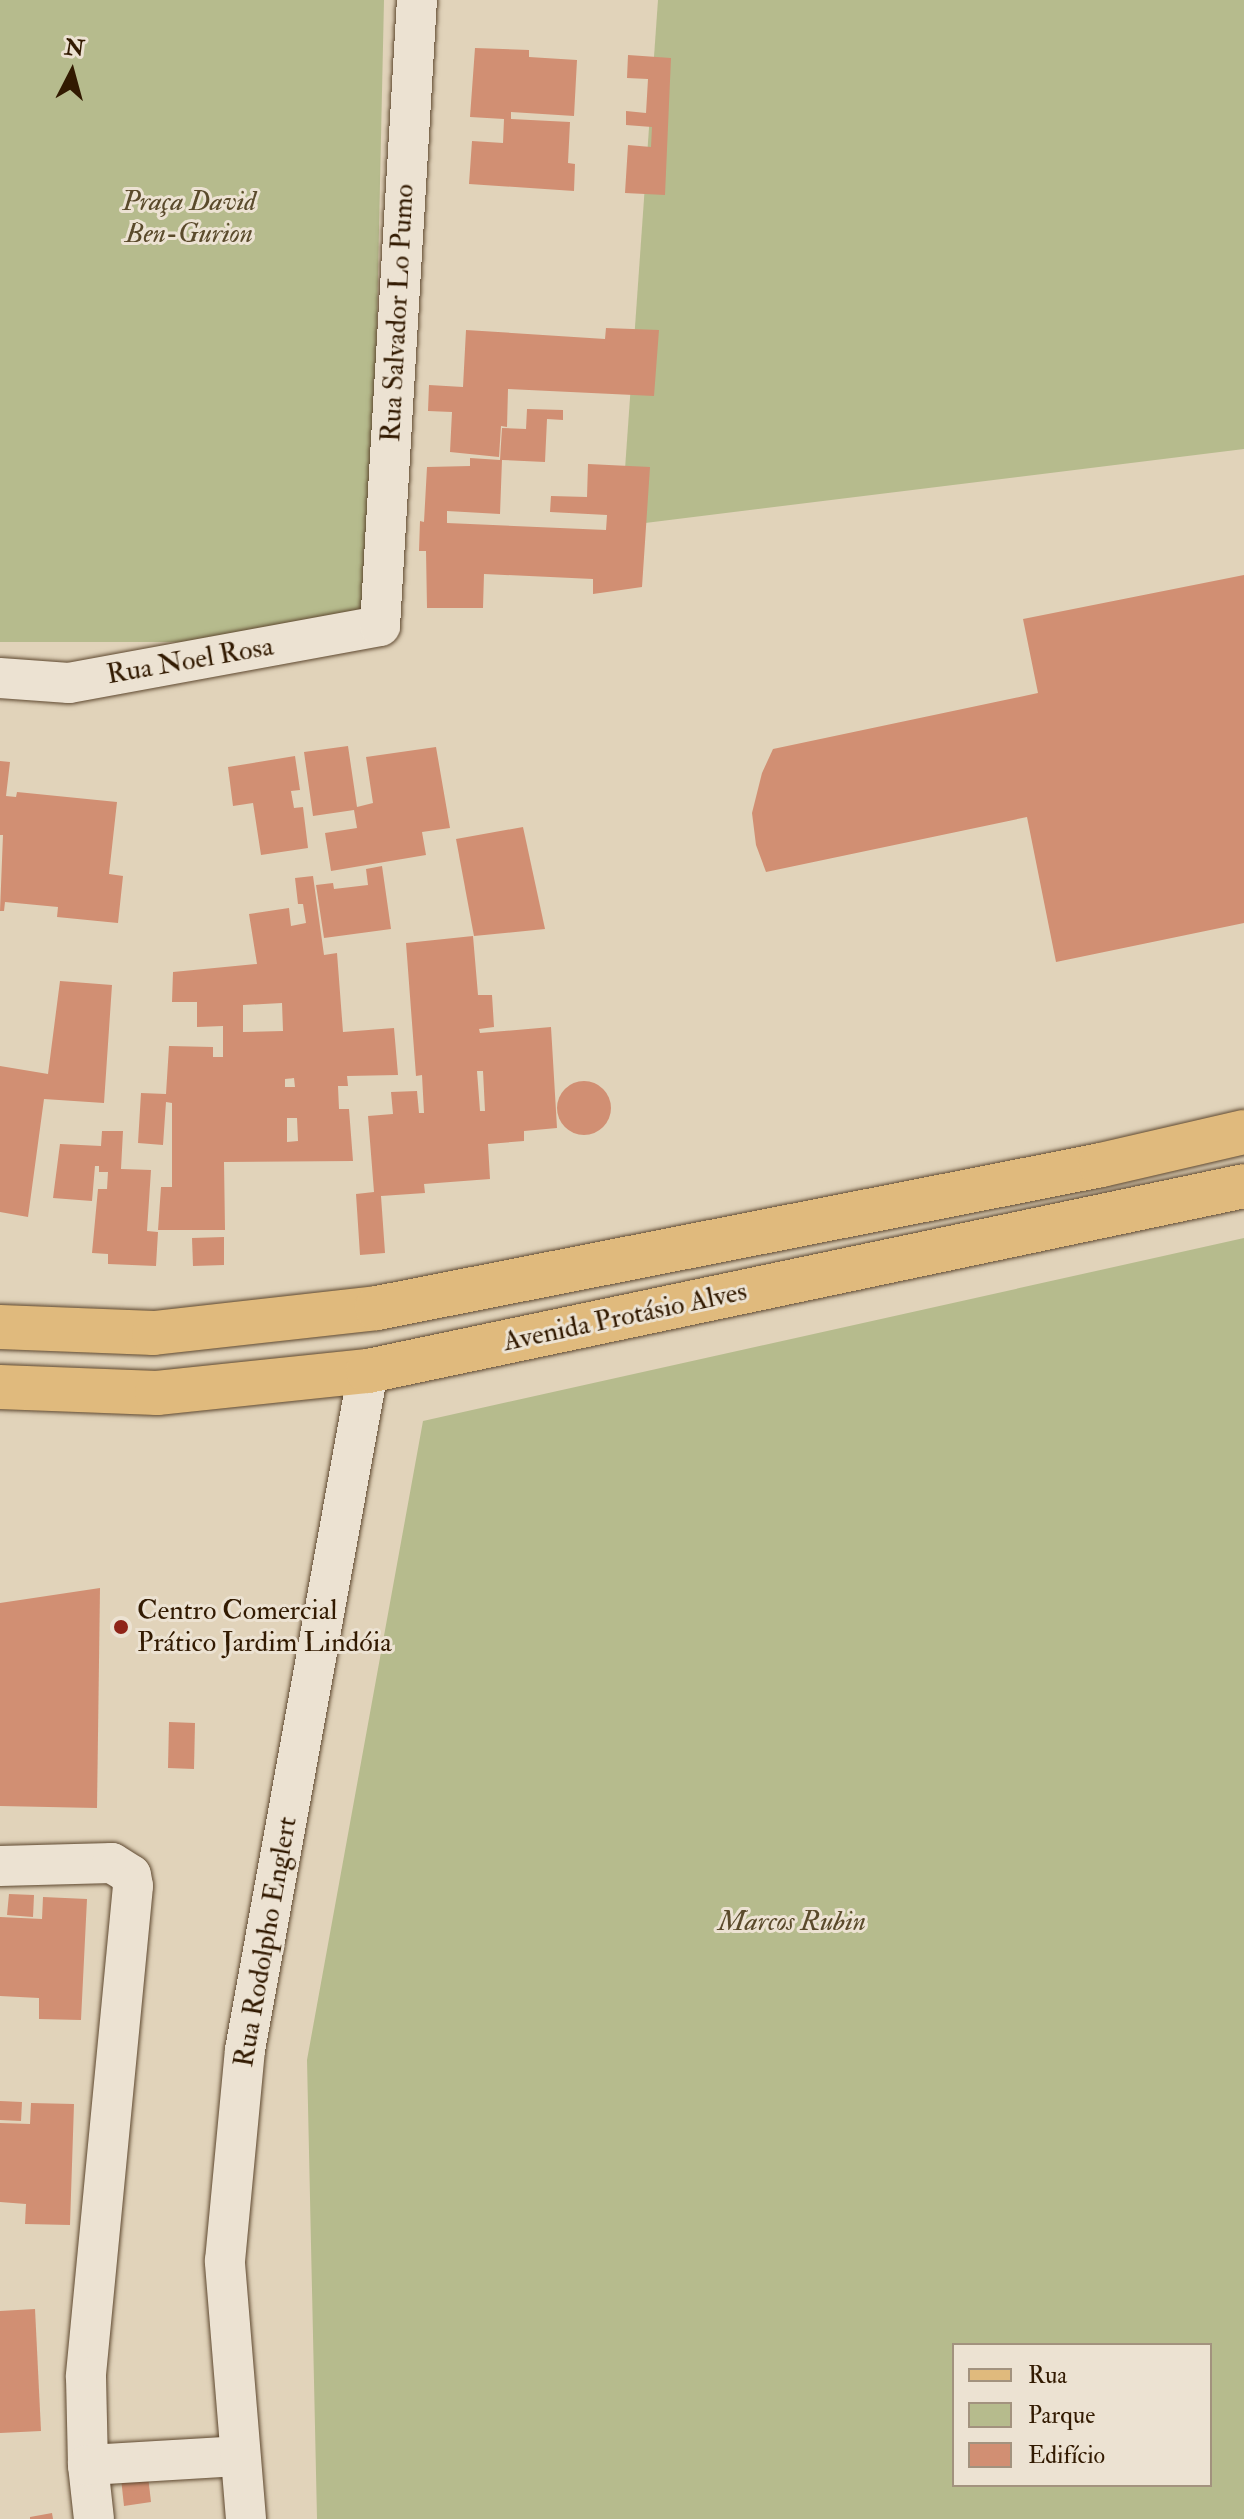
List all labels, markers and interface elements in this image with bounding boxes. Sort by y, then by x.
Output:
north arrow [32,32,112,112]
text: N [63,33,86,63]
street label: Rua Salvador Lo Pumo [374,183,422,443]
park label: Praça David Ben-Gurion [122,185,256,251]
street label: Rua Noel Rosa [104,630,276,692]
street label: Avenida Protásio Alves [500,1275,750,1359]
place label: Centro Comercial Prático Jardim Lindóia [137,1594,392,1660]
marker: Centro Comercial Prático Jardim Lindóia [112,1618,130,1636]
street label: Rua Rodolpho Englert [227,1814,305,2070]
park label: Marcos Rubin [718,1905,866,1939]
legend [952,2343,1212,2487]
text: Rua [1028,2360,1067,2391]
text: Parque [1028,2400,1095,2431]
text: Edifício [1028,2440,1105,2471]

